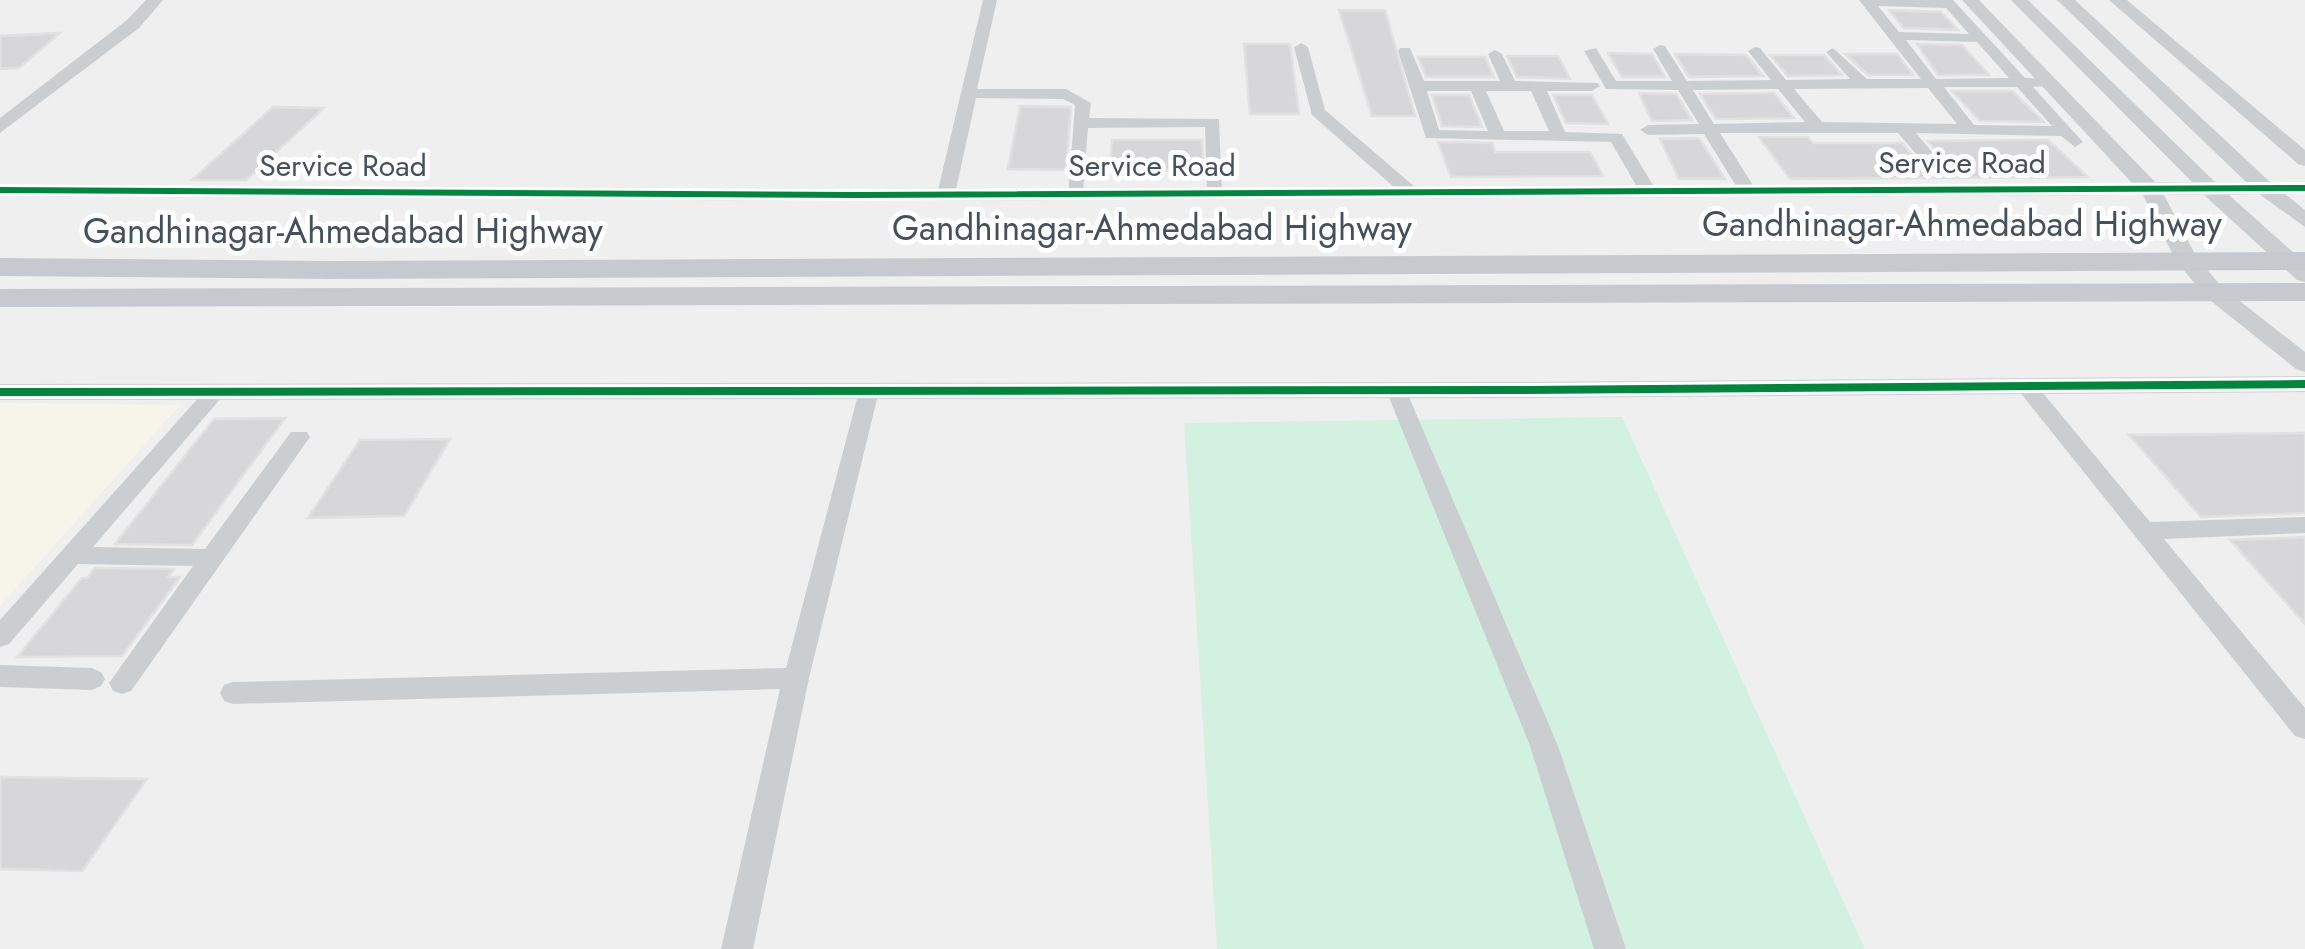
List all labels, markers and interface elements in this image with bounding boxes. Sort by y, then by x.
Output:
street label: Service Road [1878,141,2046,184]
street label: Service Road [259,144,427,187]
street label: Service Road [1068,144,1236,187]
street label: Gandhinagar-Ahmedabad Highway [1702,199,2223,249]
street label: Gandhinagar-Ahmedabad Highway [892,203,1413,253]
street label: Gandhinagar-Ahmedabad Highway [83,206,604,256]

